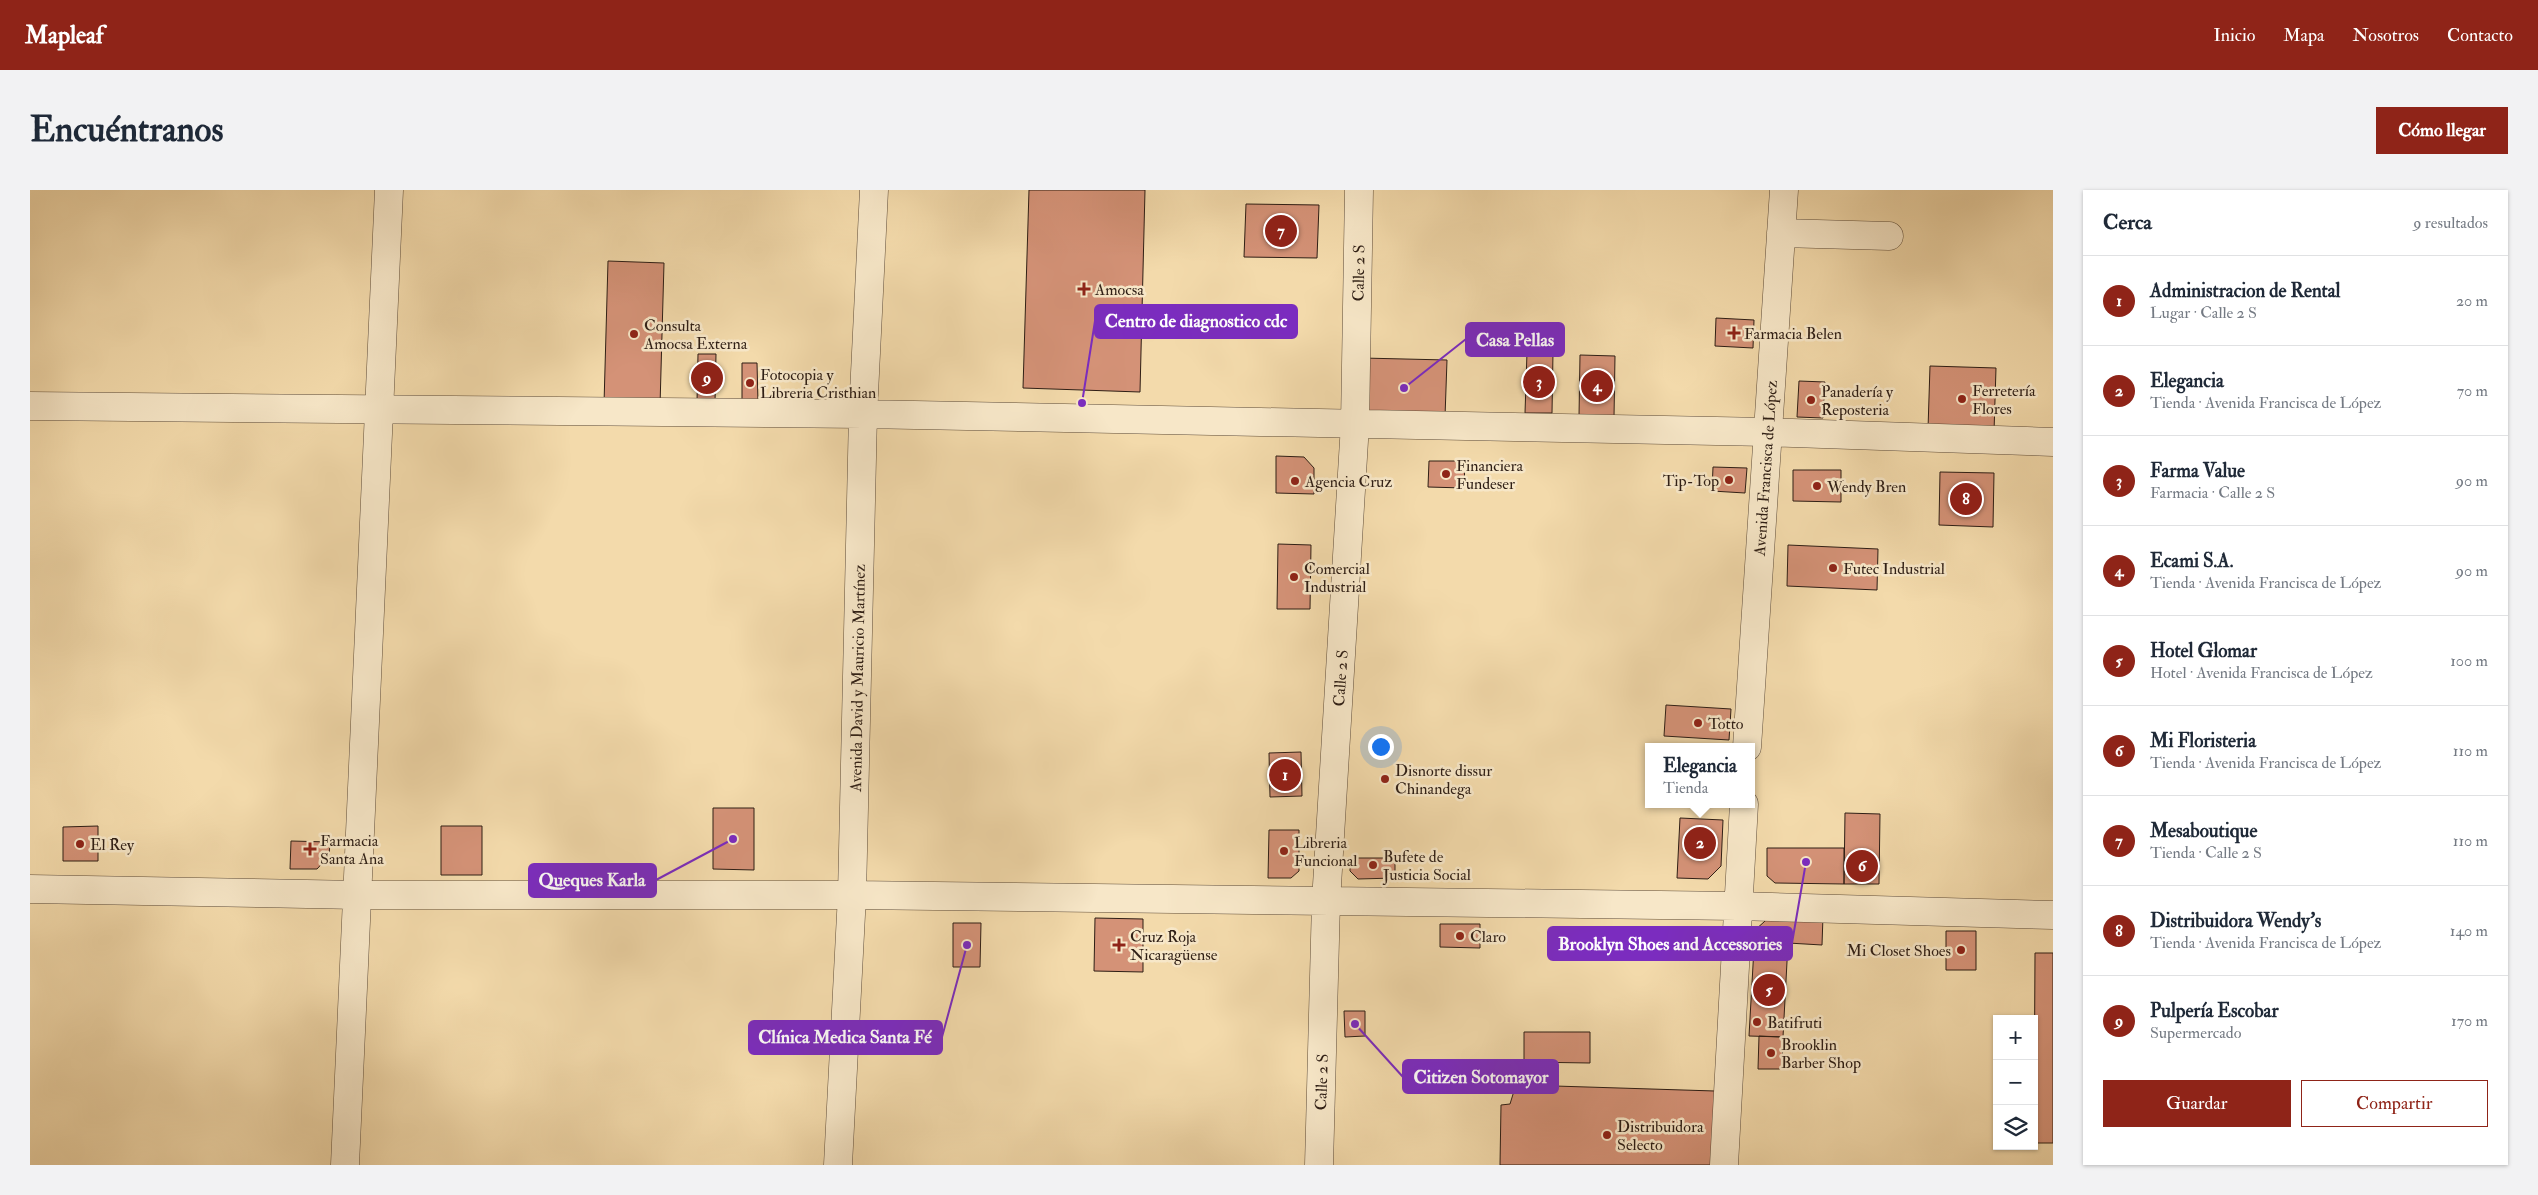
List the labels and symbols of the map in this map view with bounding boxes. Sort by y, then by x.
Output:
pin: 7 [1265,212,1297,250]
street label: Calle 2 S [1349,244,1369,302]
place label: Amocsa [1094,280,1144,300]
marker: Amocsa [1077,282,1091,296]
callout: Centro de diagnostico cdc [1095,305,1297,338]
text: Centro de diagnostico cdc [1105,310,1288,333]
place label: Consulta Amocsa Externa [643,316,748,354]
callout: Casa Pellas [1466,323,1564,356]
place label: Farmacia Belen [1744,324,1842,344]
marker: Farmacia Belen [1728,327,1740,339]
marker: Consulta Amocsa Externa [628,328,640,340]
text: Casa Pellas [1476,329,1554,352]
pin: 9 [691,359,723,397]
pin: 3 [1523,363,1555,401]
place label: Fotocopia y Libreria Cristhian [760,365,876,403]
pin: 4 [1581,367,1613,405]
marker: Fotocopia y Libreria Cristhian [744,377,756,389]
street label: Avenida Francisca de López [1750,379,1783,558]
place label: Ferretería Flores [1972,381,2036,419]
place label: Panadería y Reposteria [1821,382,1894,421]
marker: Ferretería Flores [1956,393,1968,405]
marker: Panadería y Reposteria [1805,394,1817,406]
place label: Financiera Fundeser [1456,456,1523,494]
marker: Financiera Fundeser [1440,468,1452,480]
place label: Tip-Top [1663,471,1719,492]
place label: Agencia Cruz [1304,472,1392,492]
marker: Tip-Top [1723,474,1735,486]
marker: Agencia Cruz [1289,475,1301,487]
place label: Wendy Bren [1826,477,1906,497]
marker: Wendy Bren [1811,480,1823,492]
pin: 8 [1950,480,1982,518]
place label: Comercial Industrial [1304,559,1370,597]
place label: Futec Industrial [1843,559,1945,579]
marker: Futec Industrial [1827,562,1839,574]
street label: Avenida David y Mauricio Martínez [846,564,870,793]
marker: Comercial Industrial [1288,571,1300,583]
street label: Calle 2 S [1329,649,1353,707]
place label: Totto [1708,714,1744,734]
marker: Totto [1692,717,1704,729]
your location [1368,734,1394,760]
pin: 1 [1269,756,1301,794]
place label: Disnorte dissur Chinandega [1395,761,1492,799]
marker: Disnorte dissur Chinandega [1379,773,1391,785]
pin: 2 [1684,824,1716,862]
place label: Farmacia Santa Ana [320,831,384,869]
place label: Libreria Funcional [1294,833,1357,871]
place label: El Rey [90,835,135,855]
marker: El Rey [74,838,86,850]
marker: Farmacia Santa Ana [304,843,316,855]
marker: Libreria Funcional [1278,845,1290,857]
place label: Bufete de Justicia Social [1382,847,1471,886]
pin: 6 [1846,847,1878,885]
marker: Bufete de Justicia Social [1367,859,1379,871]
callout: Queques Karla [529,864,656,897]
text: Queques Karla [539,869,646,892]
place label: Cruz Roja Nicaragüense [1130,927,1218,965]
place label: Claro [1470,927,1506,947]
callout: Brooklyn Shoes and Accessories [1548,927,1792,960]
marker: Claro [1454,930,1466,942]
text: Brooklyn Shoes and Accessories [1558,933,1782,956]
marker: Cruz Roja Nicaragüense [1112,938,1126,952]
place label: Mi Closet Shoes [1847,941,1951,961]
marker: Mi Closet Shoes [1955,944,1967,956]
pin: 5 [1753,971,1785,1009]
place label: Batifruti [1767,1013,1822,1033]
marker: Batifruti [1751,1016,1763,1028]
callout: Clínica Medica Santa Fé [749,1021,942,1054]
text: Clínica Medica Santa Fé [758,1026,932,1049]
place label: Brooklin Barber Shop [1781,1035,1861,1074]
marker: Brooklin Barber Shop [1765,1047,1777,1059]
street label: Calle 2 S [1311,1053,1333,1111]
callout: Citizen Sotomayor [1403,1060,1558,1093]
text: Citizen Sotomayor [1413,1066,1549,1089]
place label: Distribuidora Selecto [1617,1117,1704,1155]
marker: Distribuidora Selecto [1601,1129,1613,1141]

